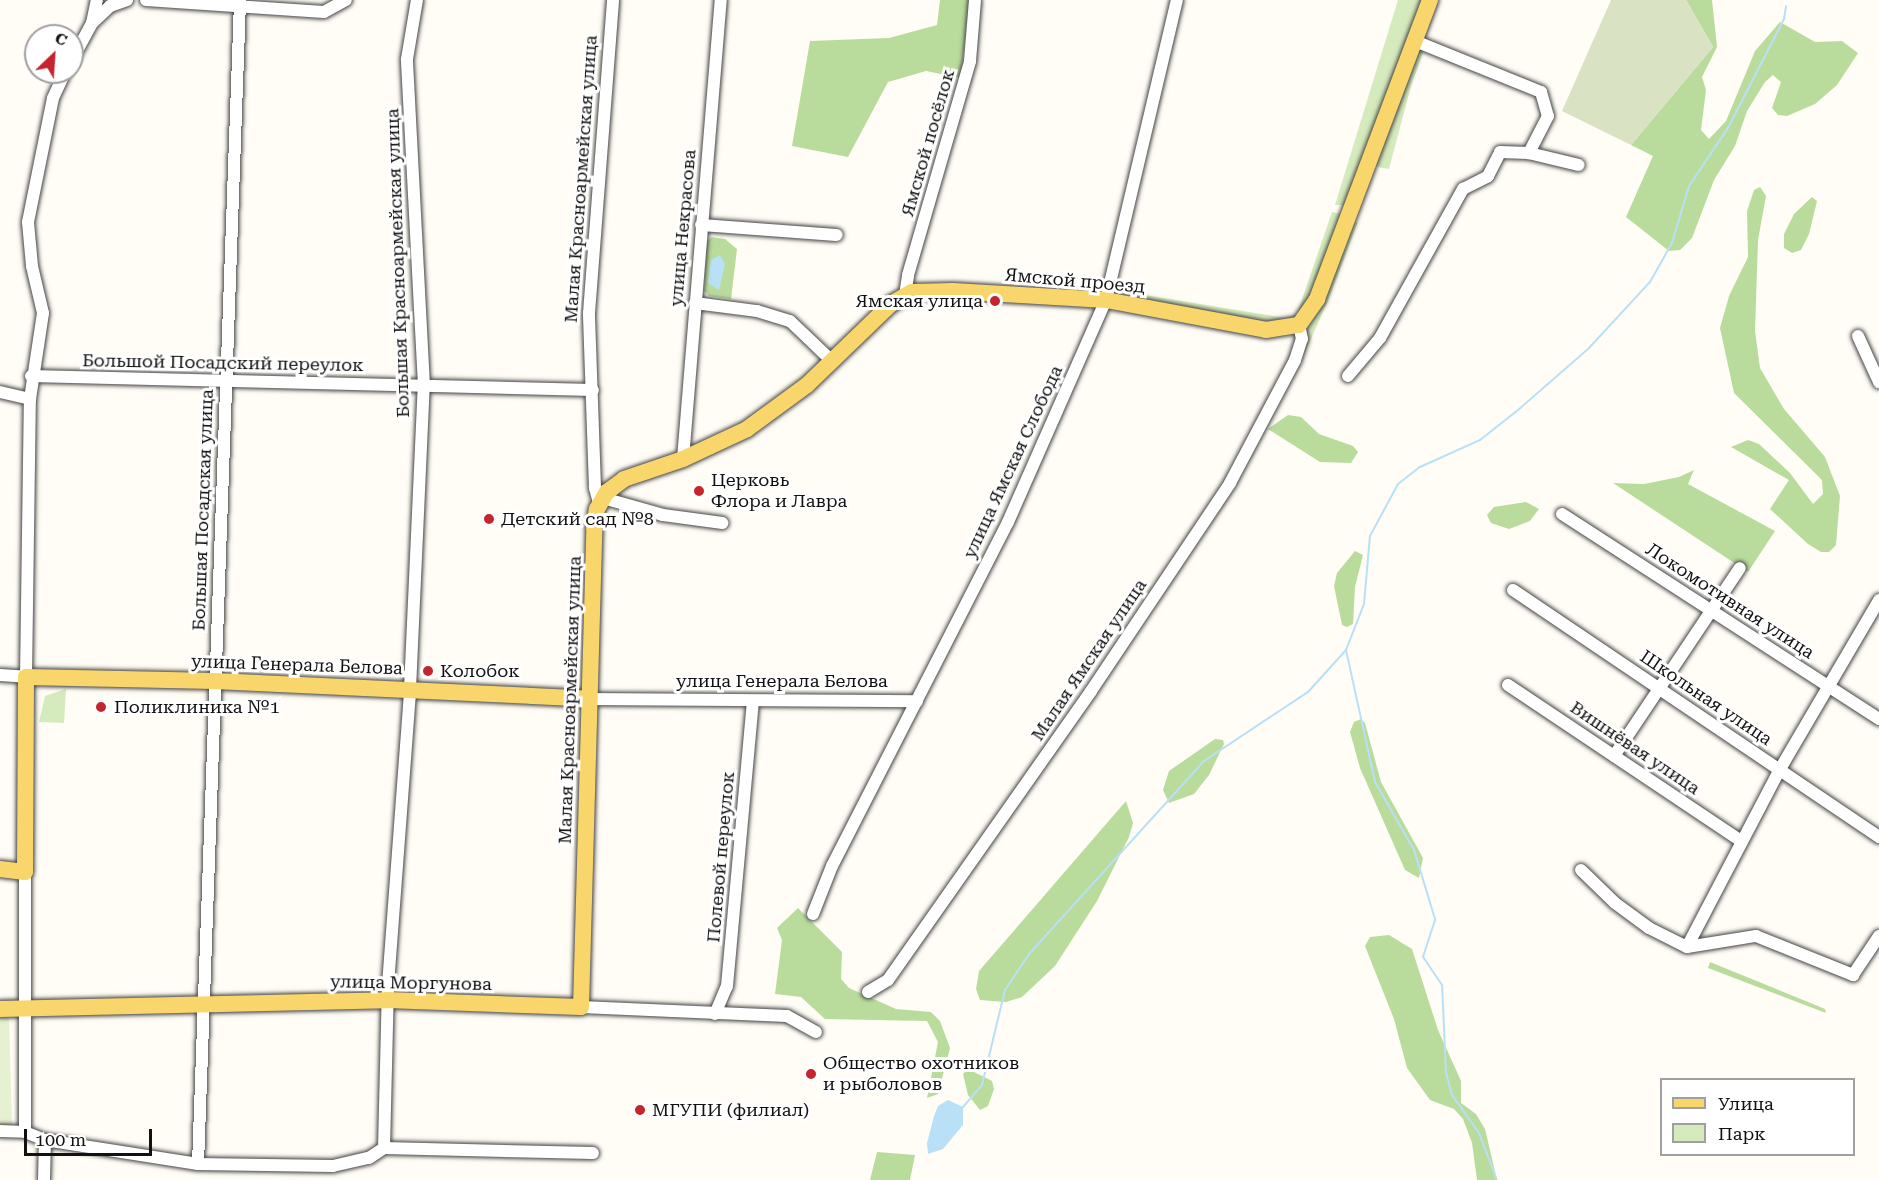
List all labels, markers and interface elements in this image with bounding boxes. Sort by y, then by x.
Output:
north arrow [24,24,84,84]
text: С [52,28,70,50]
street label: Малая Красноармейская улица [560,34,602,324]
street label: Ямской посёлок [897,67,959,219]
street label: Большая Красноармейская улица [382,108,414,418]
street label: улица Некрасова [665,149,701,307]
street label: Ямской проезд [1004,264,1146,298]
place label: Ямская улица [856,290,983,312]
marker: Ямская улица [988,294,1002,308]
street label: Большой Посадский переулок [82,350,364,376]
street label: улица Ямская Слобода [959,362,1067,562]
street label: Большая Посадская улица [188,389,218,631]
place label: Церковь Флора и Лавра [711,470,847,512]
marker: Церковь Флора и Лавра [692,484,706,498]
place label: Детский сад №8 [501,508,654,530]
marker: Детский сад №8 [482,512,496,526]
street label: Локомотивная улица [1642,538,1818,664]
street label: Малая Красноармейская улица [554,556,586,844]
street label: Малая Ямская улица [1027,575,1151,745]
street label: Школьная улица [1636,646,1776,750]
street label: улица Генерала Белова [191,651,403,679]
place label: Колобок [440,660,520,682]
marker: Колобок [421,664,435,678]
street label: улица Генерала Белова [676,670,888,692]
place label: Поликлиника №1 [114,696,280,718]
street label: Вишнёвая улица [1566,697,1704,799]
marker: Поликлиника №1 [92,698,110,716]
street label: Полевой переулок [703,770,739,944]
street label: улица Моргунова [330,971,492,995]
place label: Общество охотников и рыболовов [823,1053,1019,1096]
marker: Общество охотников и рыболовов [804,1067,818,1081]
legend [1660,1078,1855,1156]
text: Улица [1718,1093,1774,1114]
place label: МГУПИ (филиал) [652,1099,809,1121]
marker: МГУПИ (филиал) [633,1103,647,1117]
scale bar [27,1117,154,1155]
text: Парк [1718,1123,1766,1144]
text: 100 m [35,1129,86,1150]

